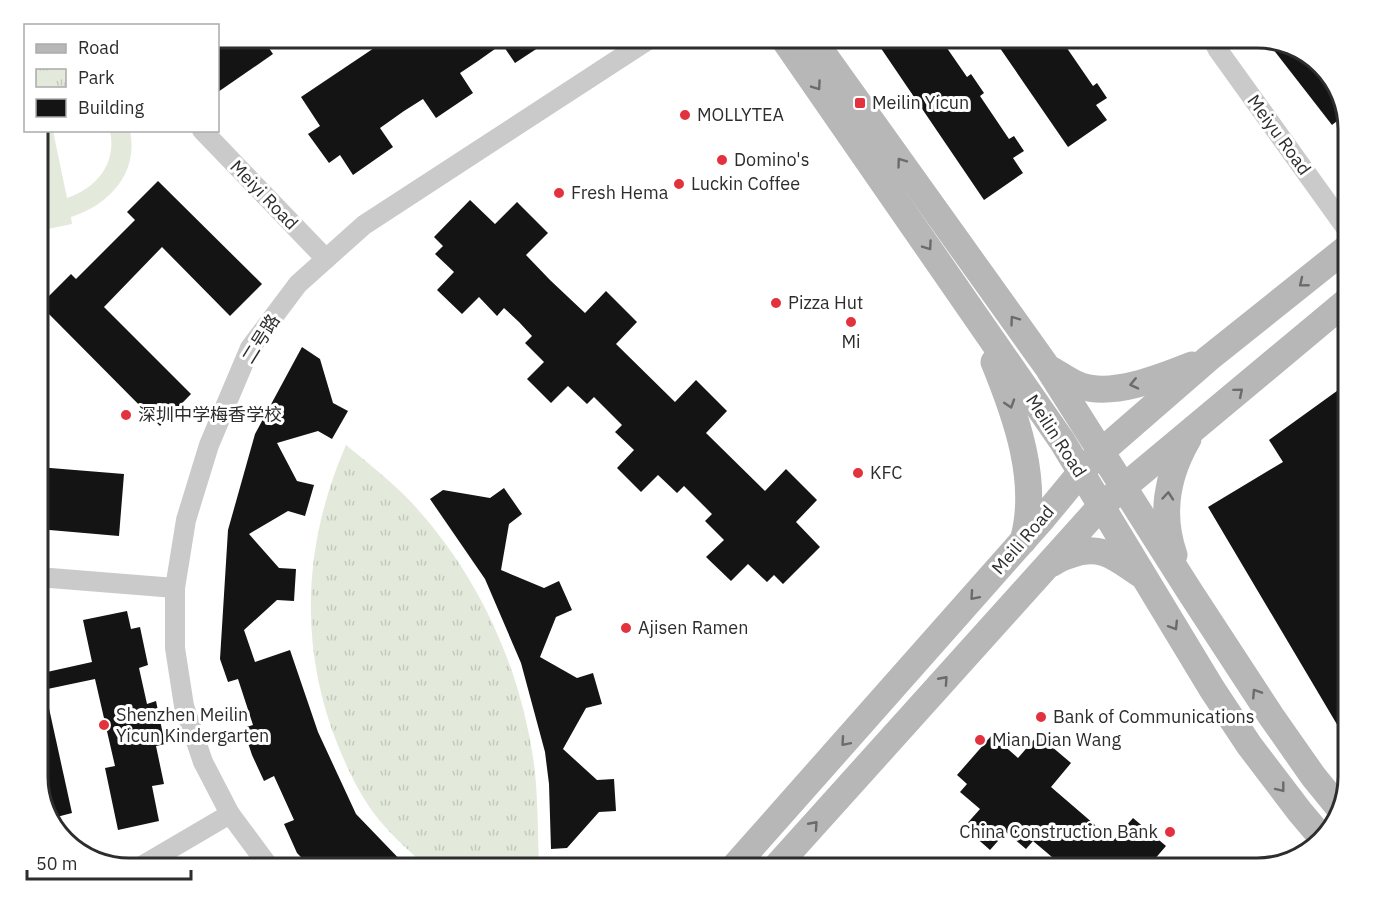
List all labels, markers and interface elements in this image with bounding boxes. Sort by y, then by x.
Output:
legend [24,24,219,132]
text: Road [78,36,119,59]
text: Park [78,66,115,89]
one-way arrow [810,79,821,90]
street label: Meiyu Road [1243,90,1316,179]
place label: Meilin Yicun [872,91,969,114]
text: Building [78,96,145,119]
marker: Meilin Yicun [853,96,867,110]
place label: MOLLYTEA [697,103,785,126]
marker: MOLLYTEA [678,108,692,122]
place label: Domino's [734,148,809,171]
marker: Domino's [715,153,729,167]
street label: Meiyi Road [225,155,303,234]
one-way arrow [897,157,908,168]
place label: Luckin Coffee [691,172,800,195]
marker: Luckin Coffee [672,177,686,191]
place label: Fresh Hema [571,181,669,204]
marker: Fresh Hema [552,186,566,200]
one-way arrow [921,239,932,250]
one-way arrow [1299,276,1310,287]
place label: Pizza Hut [788,291,863,314]
marker: Pizza Hut [769,296,783,310]
street label: 二号路 [237,310,285,368]
marker: Mi [844,315,858,329]
one-way arrow [1010,316,1021,327]
place label: Mi [841,330,861,353]
one-way arrow [1129,376,1139,389]
one-way arrow [1232,388,1243,399]
street label: Meilin Road [1021,390,1092,482]
one-way arrow [1003,398,1015,409]
place label: 深圳中学梅香学校 [138,403,282,426]
marker: 深圳中学梅香学校 [119,408,133,422]
place label: KFC [870,461,902,484]
marker: KFC [851,466,865,480]
one-way arrow [1161,491,1174,500]
street label: Meili Road [986,500,1059,579]
one-way arrow [970,589,981,600]
place label: Ajisen Ramen [638,616,748,639]
one-way arrow [1166,620,1178,630]
marker: Ajisen Ramen [619,621,633,635]
one-way arrow [937,676,948,687]
one-way arrow [1252,688,1263,699]
place label: Shenzhen Meilin Yicun Kindergarten [116,703,269,747]
place label: Bank of Communications [1053,705,1255,728]
marker: Bank of Communications [1034,710,1048,724]
marker: Shenzhen Meilin Yicun Kindergarten [97,718,111,732]
place label: Mian Dian Wang [992,728,1122,751]
marker: Mian Dian Wang [973,733,987,747]
one-way arrow [841,735,852,746]
one-way arrow [1274,782,1285,793]
place label: China Construction Bank [959,820,1159,843]
one-way arrow [807,821,818,832]
marker: China Construction Bank [1163,825,1177,839]
scale bar [27,843,190,881]
text: 50 m [36,852,78,875]

